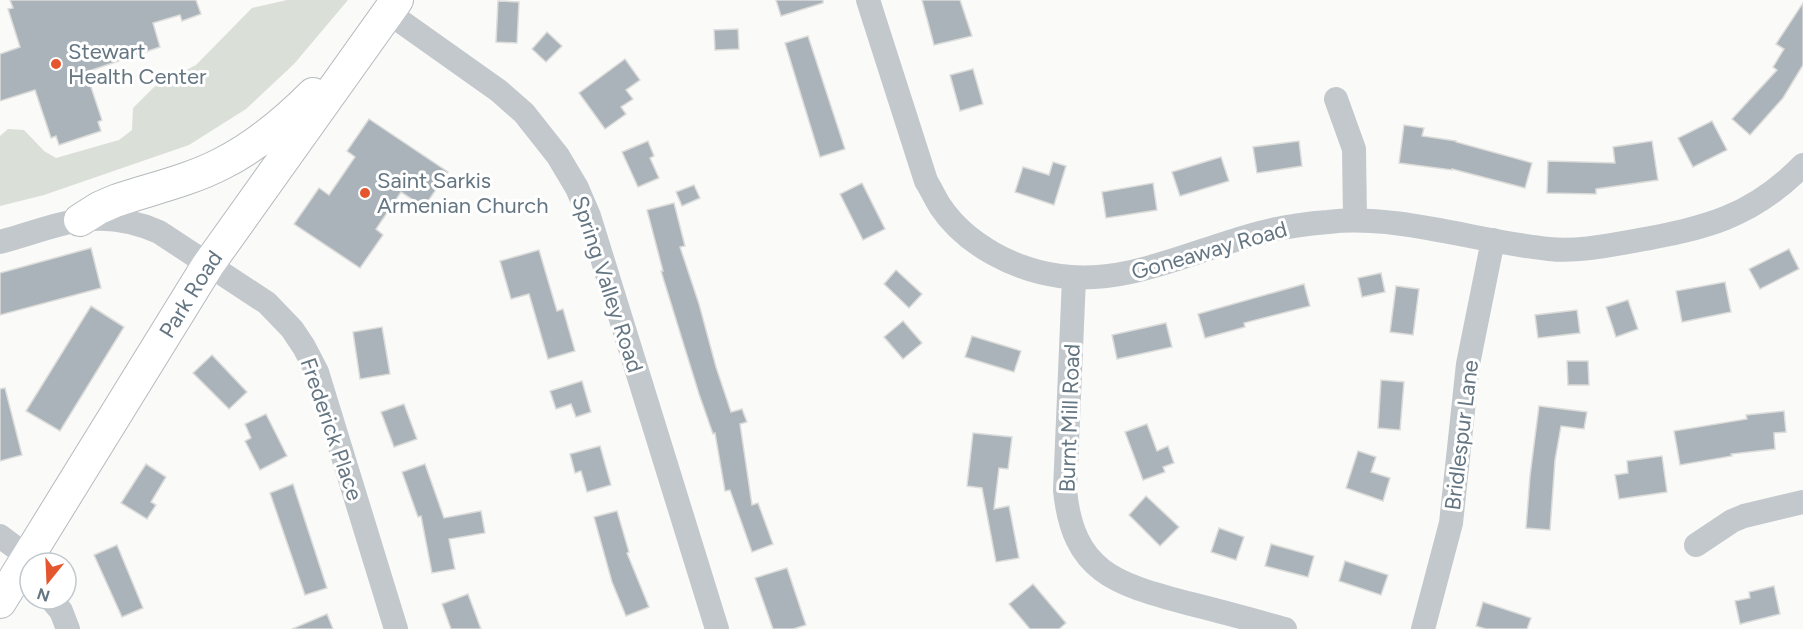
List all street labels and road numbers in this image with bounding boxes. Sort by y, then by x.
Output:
street label: Spring Valley Road [566,192,649,376]
street label: Goneaway Road [1128,215,1290,286]
street label: Park Road [153,245,228,343]
street label: Burnt Mill Road [1053,343,1086,493]
street label: Frederick Place [294,354,369,504]
street label: Bridlespur Lane [1439,358,1484,512]

